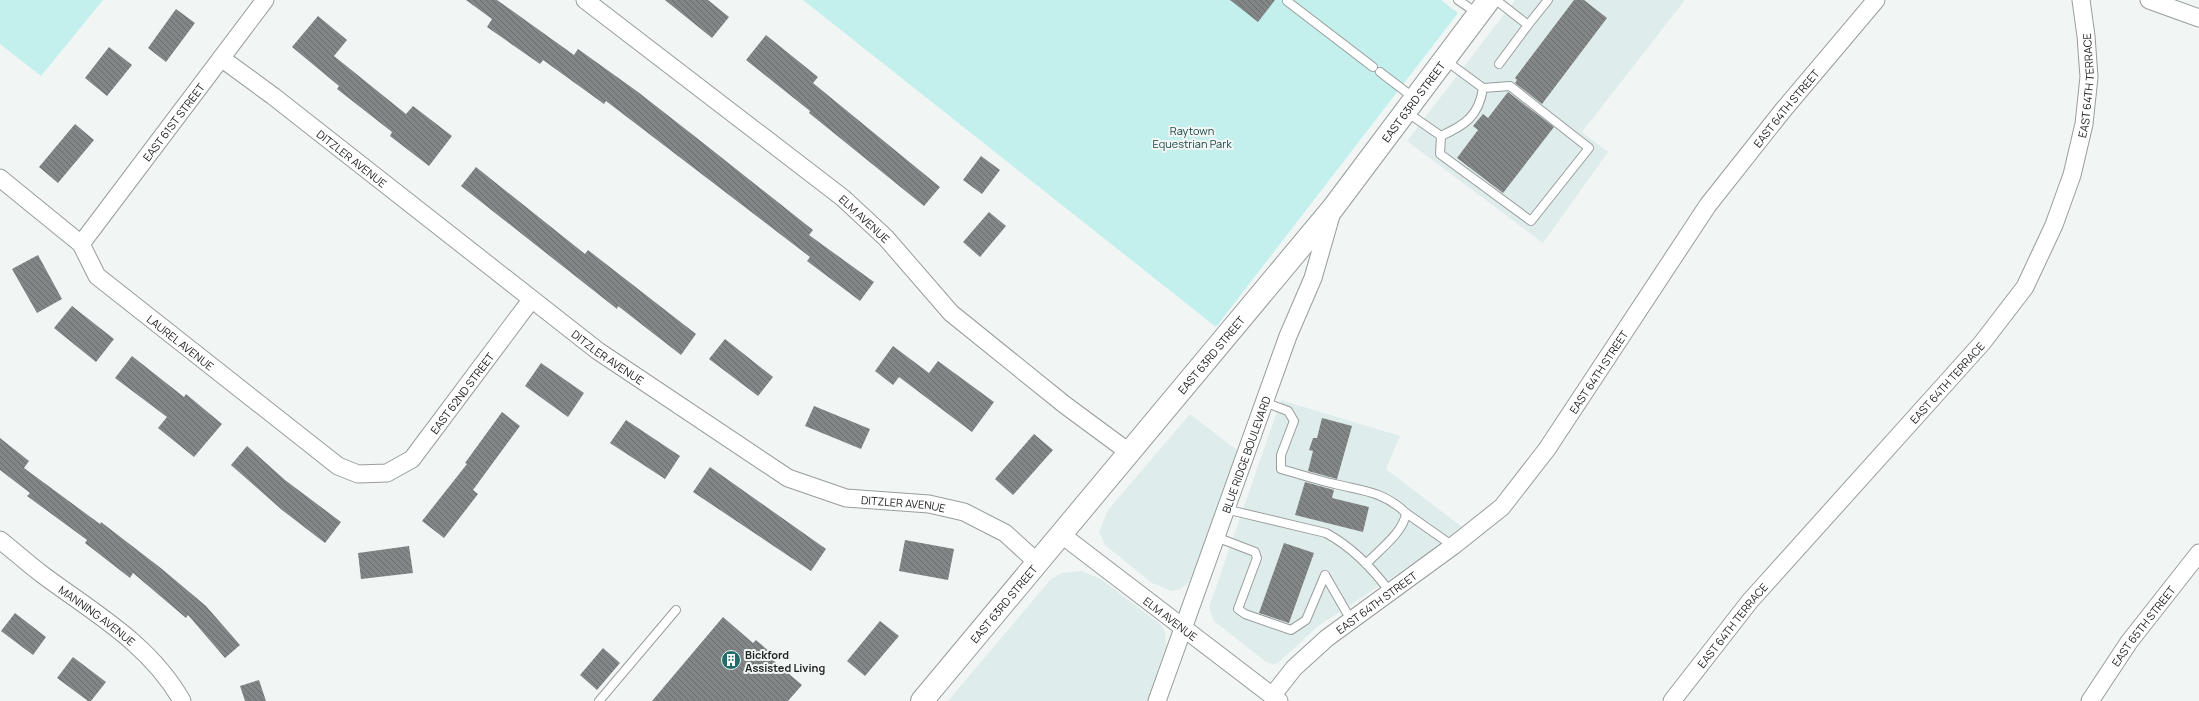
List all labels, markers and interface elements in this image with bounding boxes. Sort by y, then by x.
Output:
street label: EAST 64TH TERRACE [2074,33,2097,139]
street label: EAST 63RD STREET [1378,58,1448,145]
street label: EAST 64TH STREET [1749,65,1822,150]
street label: EAST 61ST STREET [139,79,208,164]
park label: Raytown Equestrian Park [1152,123,1232,151]
street label: DITZLER AVENUE [314,126,390,190]
street label: ELM AVENUE [836,191,893,246]
street label: LAUREL AVENUE [144,311,217,373]
street label: EAST 63RD STREET [1174,312,1248,397]
street label: DITZLER AVENUE [569,326,647,387]
street label: EAST 64TH STREET [1565,327,1631,416]
street label: EAST 64TH TERRACE [1906,338,1987,426]
street label: EAST 62ND STREET [426,349,497,437]
street label: BLUE RIDGE BOULEVARD [1218,394,1273,515]
street label: DITZLER AVENUE [861,492,947,515]
street label: EAST 63RD STREET [966,561,1040,646]
street label: EAST 64TH STREET [1333,567,1420,637]
street label: EAST 64TH TERRACE [1694,579,1771,670]
street label: MANNING AVENUE [56,582,139,649]
street label: EAST 65TH STREET [2108,582,2178,669]
street label: ELM AVENUE [1141,593,1201,644]
place label: Bickford Assisted Living [745,647,825,675]
building icon: Bickford Assisted Living [720,649,742,671]

